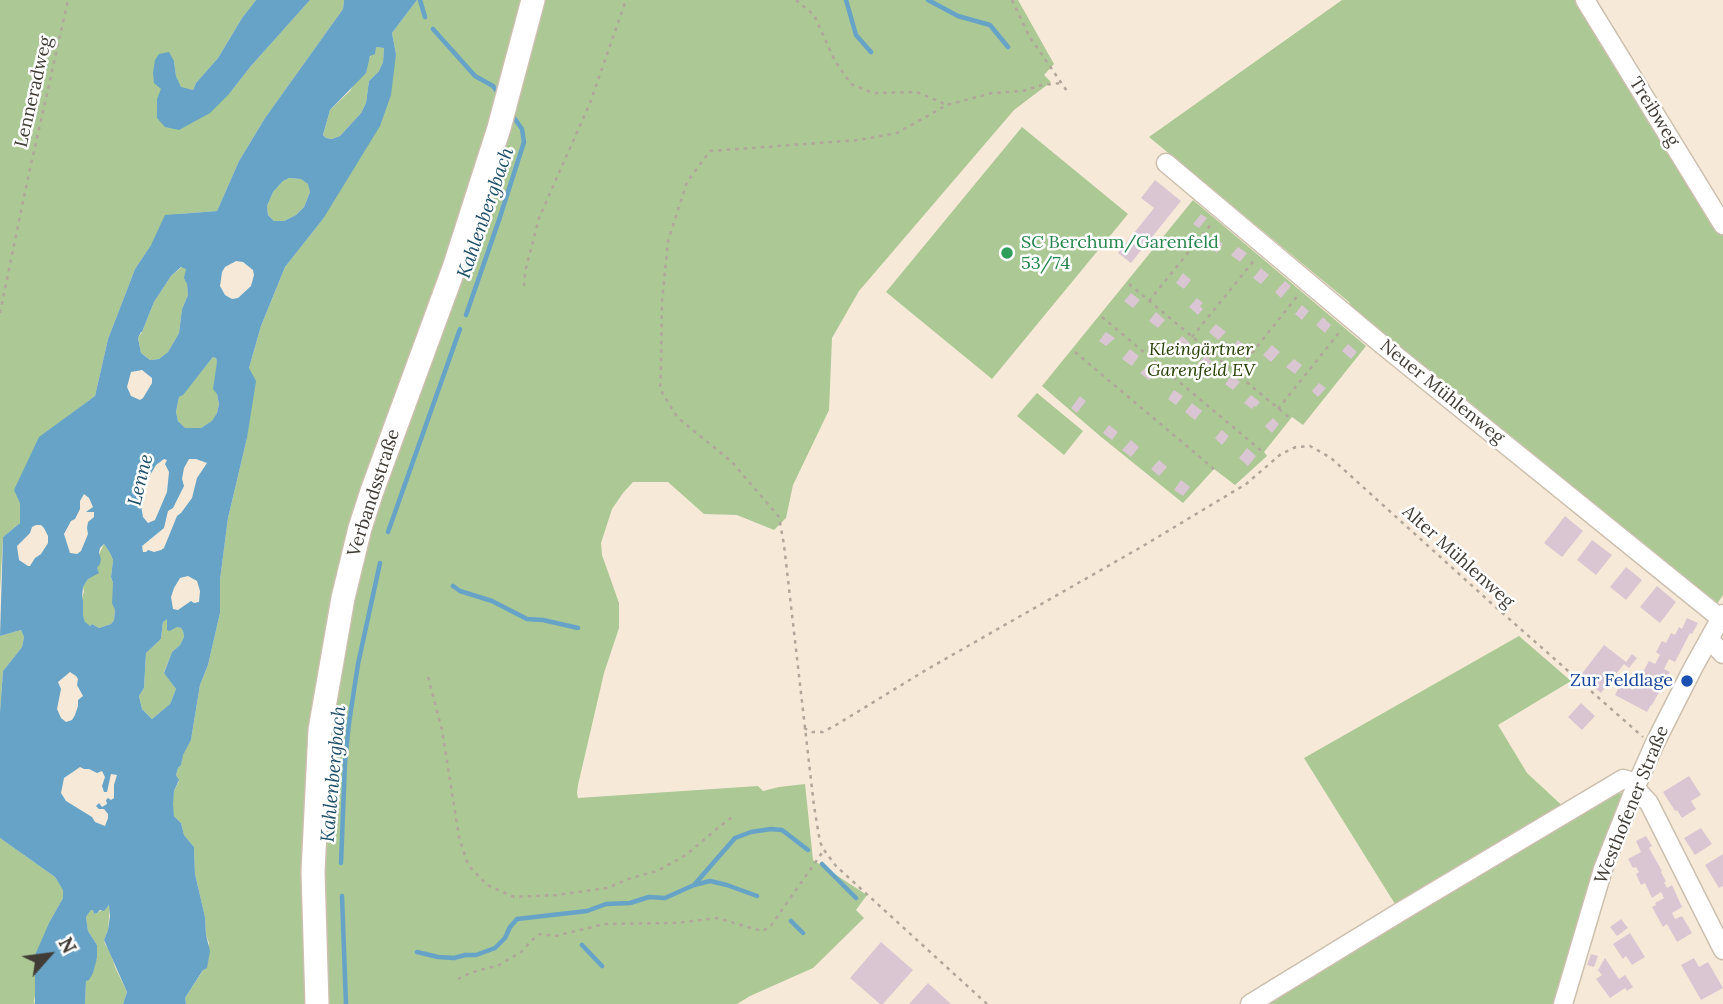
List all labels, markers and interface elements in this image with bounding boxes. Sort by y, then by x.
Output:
street label: Lenneradweg [11,34,57,150]
street label: Treibweg [1624,73,1684,151]
water label: Kahlenbergbach [453,144,519,282]
place label: SC Berchum/Garenfeld 53/74 [1021,232,1219,274]
marker: SC Berchum/Garenfeld 53/74 [999,245,1015,261]
street label: Neuer Mühlenweg [1376,335,1508,449]
park label: Kleingärtner Garenfeld EV [1147,339,1255,382]
street label: Verbandsstraße [343,427,405,559]
water label: Lenne [124,452,158,508]
street label: Alter Mühlenweg [1398,501,1518,613]
place label: Zur Feldlage [1570,670,1673,692]
marker: Zur Feldlage [1679,673,1695,689]
water label: Kahlenbergbach [317,705,351,843]
street label: Westhofener Straße [1590,723,1674,887]
north arrow [14,920,84,990]
text: N [53,933,82,957]

